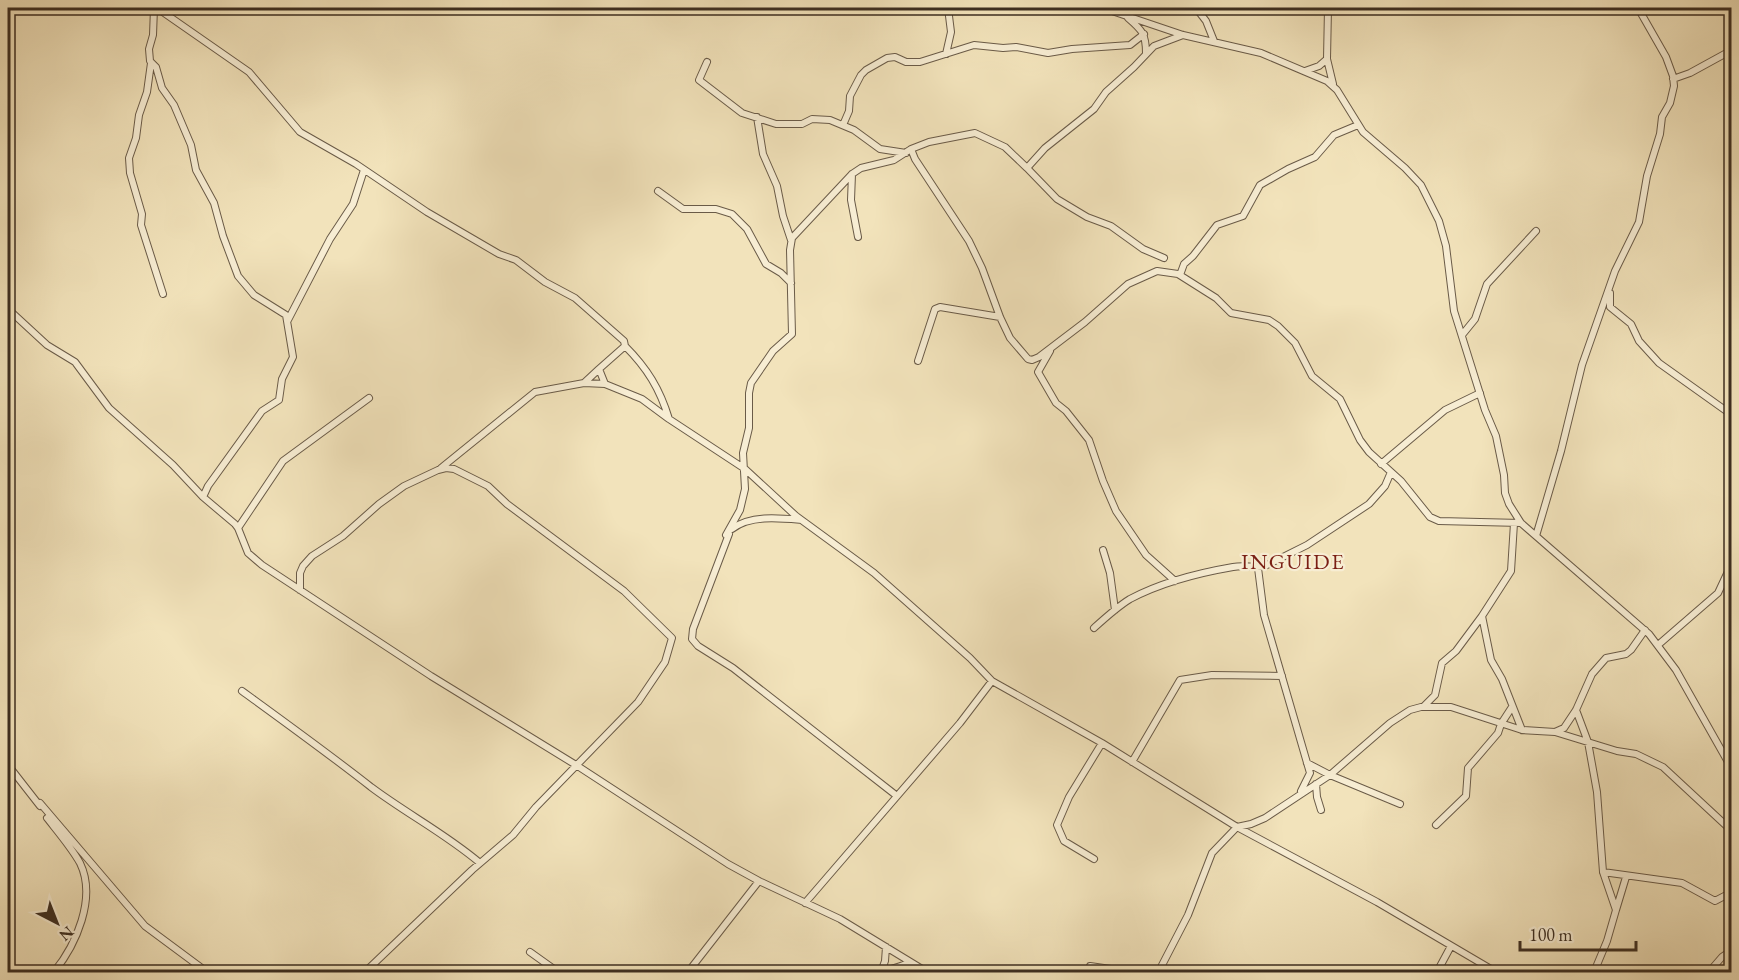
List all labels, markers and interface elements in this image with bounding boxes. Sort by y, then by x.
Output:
district label: INGUIDE [1241,547,1345,576]
north arrow [27,893,87,953]
scale bar [1520,914,1636,952]
text: N [55,922,79,946]
text: 100 m [1529,923,1573,946]

